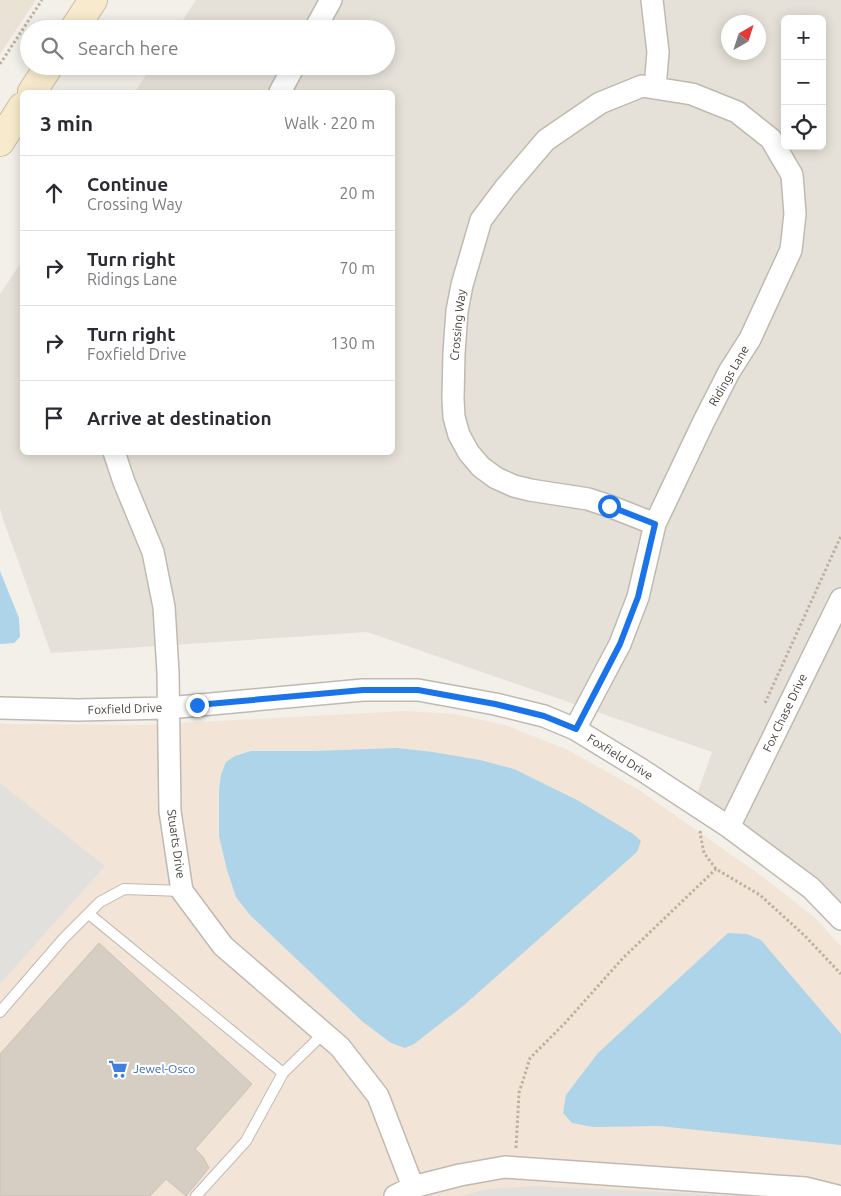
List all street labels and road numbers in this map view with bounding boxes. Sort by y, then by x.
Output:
street label: Crossing Way [447,288,468,361]
street label: Ridings Lane [706,343,751,408]
street label: Fox Chase Drive [760,672,809,754]
street label: Foxfield Drive [87,701,163,716]
street label: Foxfield Drive [585,731,655,782]
street label: Stuarts Drive [165,809,188,879]

